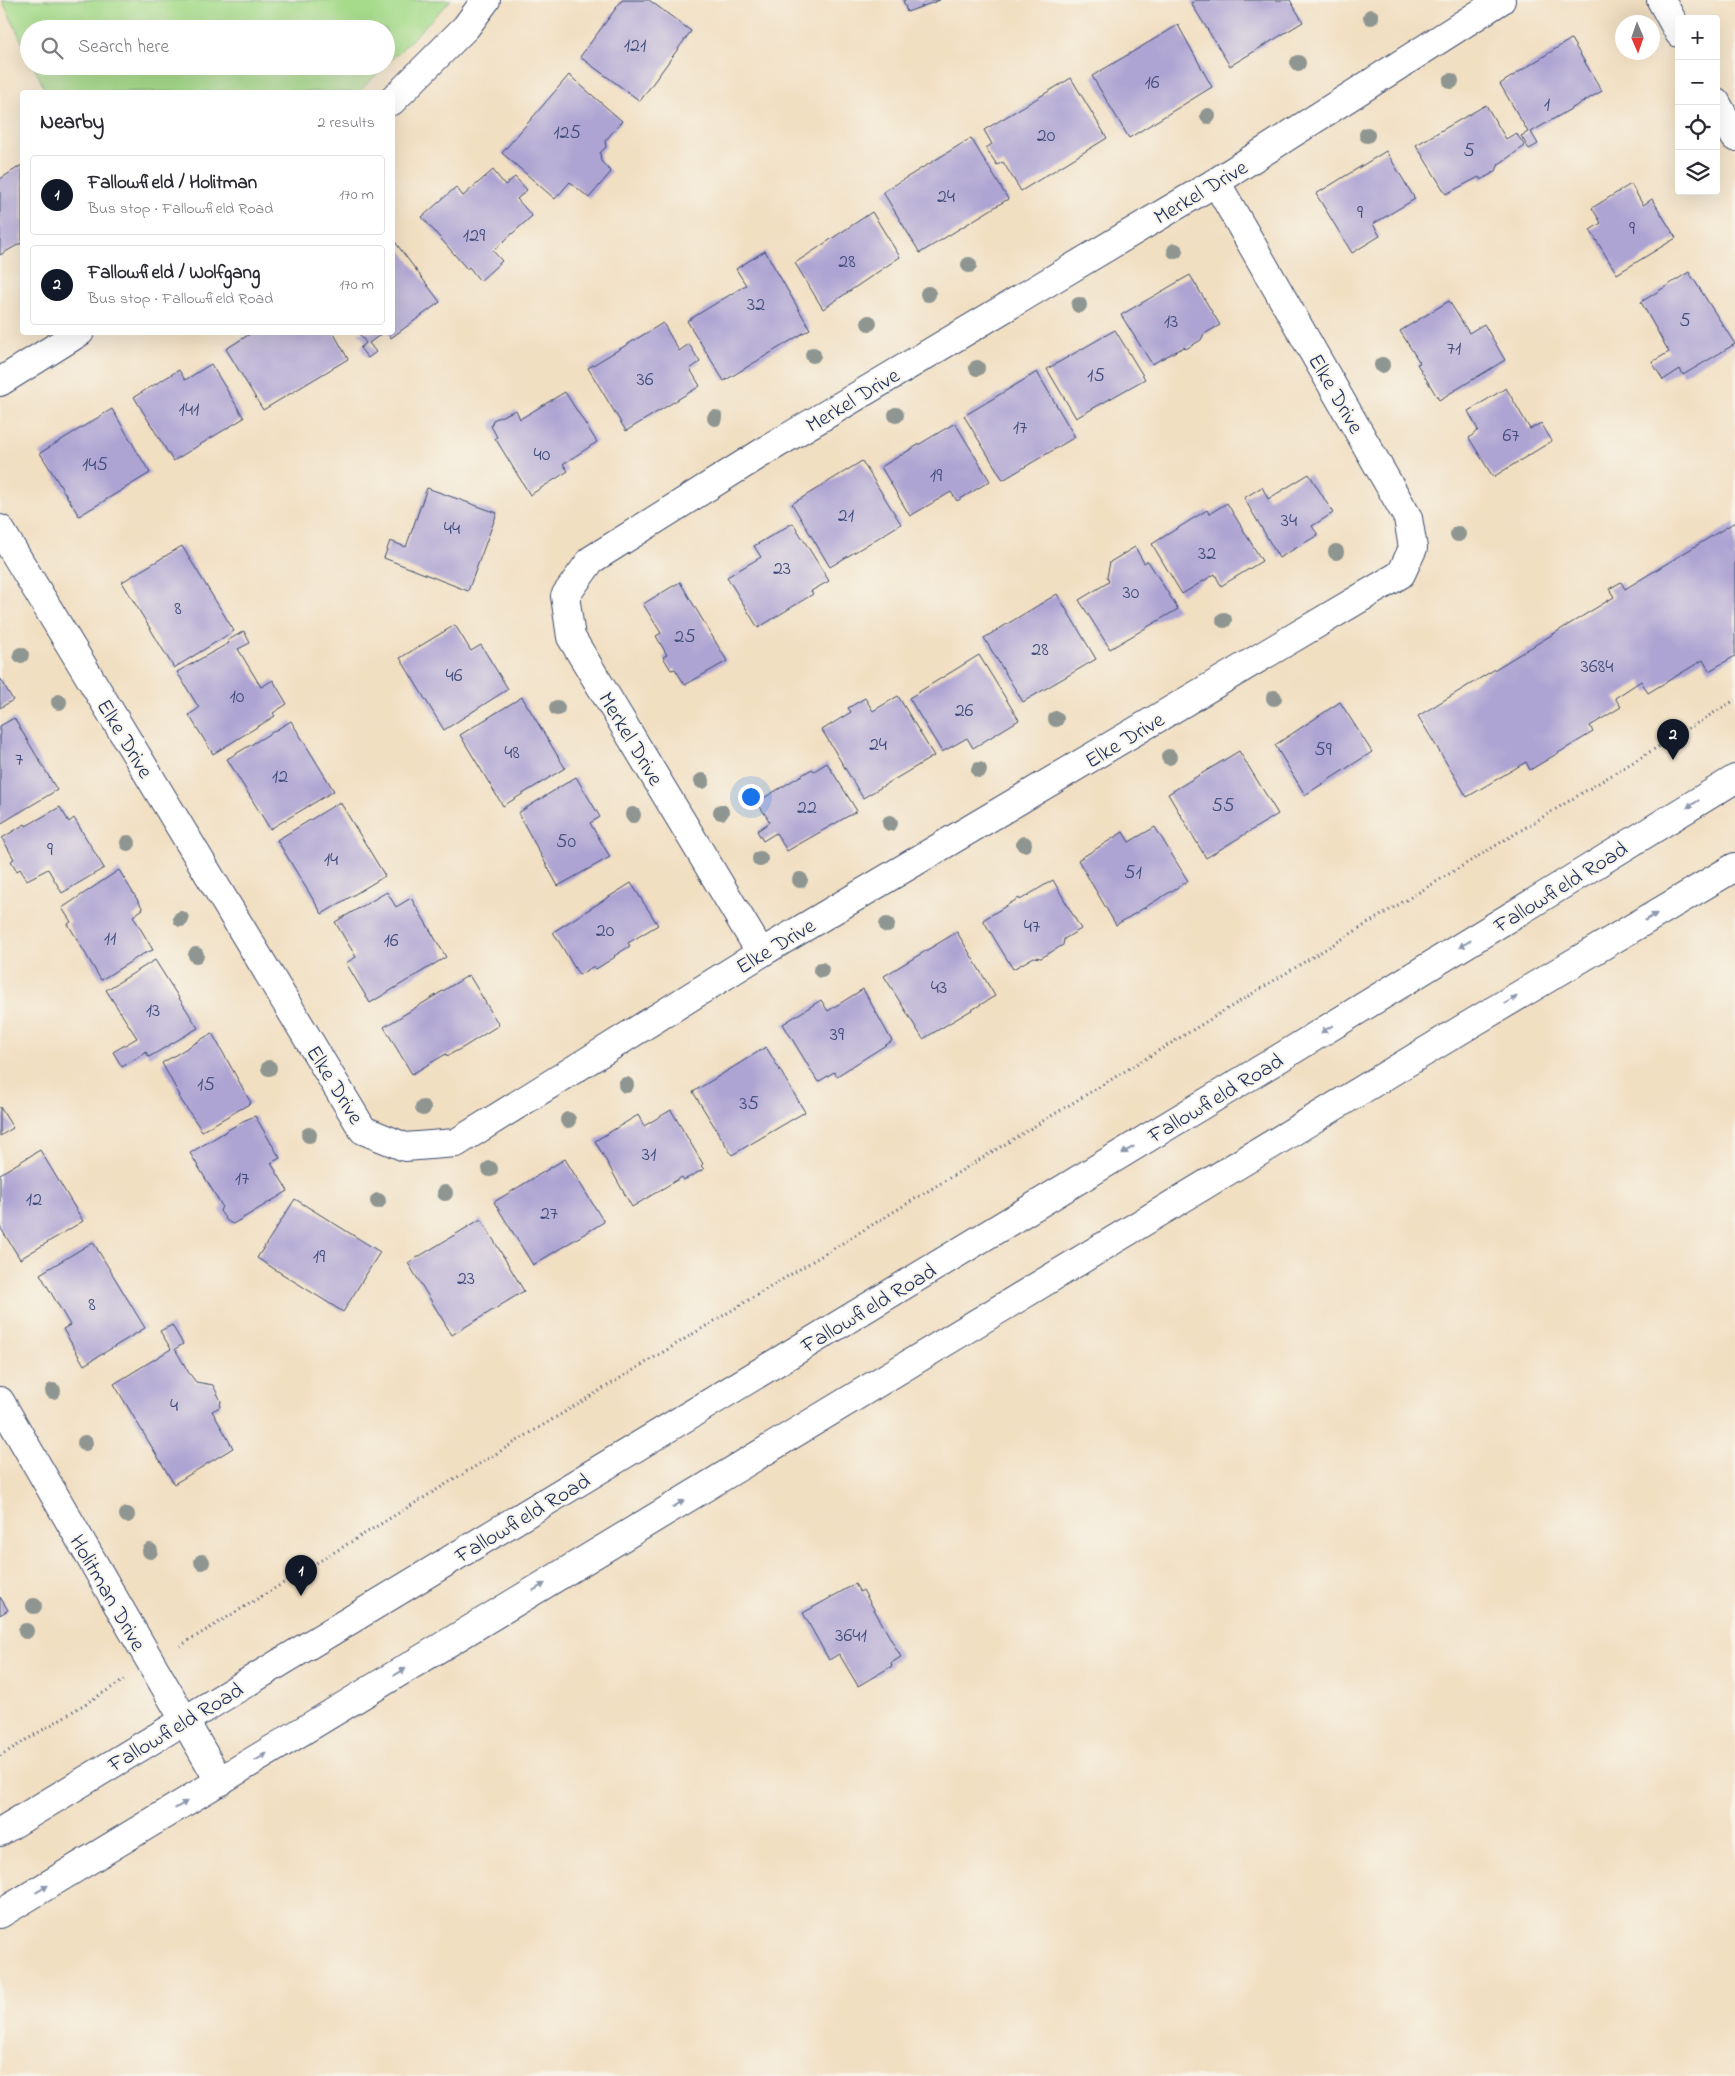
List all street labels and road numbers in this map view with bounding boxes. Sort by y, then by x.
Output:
street label: Merkel Drive [1148,153,1255,234]
street label: Elke Drive [1299,348,1370,441]
street label: Merkel Drive [800,361,907,442]
street label: Merkel Drive [589,686,670,793]
street label: Elke Drive [87,694,160,786]
street label: Elke Drive [1080,705,1172,778]
street label: Fallowfield Road [1487,834,1635,943]
street label: Elke Drive [731,911,823,984]
street label: Elke Drive [297,1040,370,1131]
street label: Fallowfield Road [1142,1046,1290,1153]
street label: Fallowfield Road [795,1256,943,1363]
street label: Fallowfield Road [449,1466,597,1573]
street label: Holitman Drive [60,1529,153,1658]
street label: Fallowfield Road [102,1675,250,1782]

